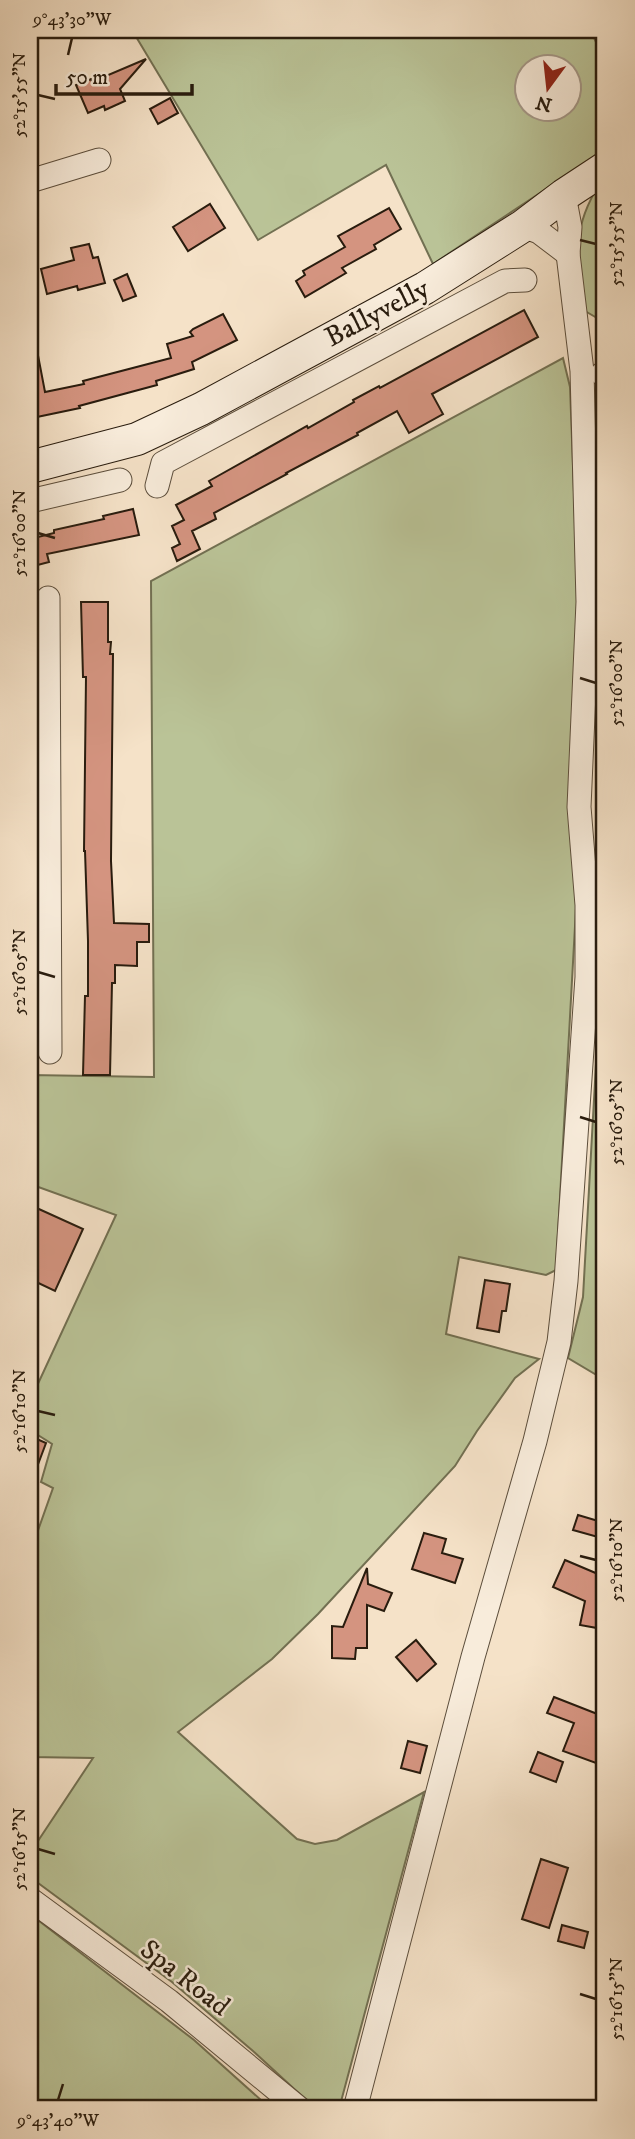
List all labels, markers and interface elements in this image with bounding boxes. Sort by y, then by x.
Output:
text: 9°43'30"W [32,9,112,31]
text: 52°15'55"N [9,52,31,138]
scale bar [56,52,192,96]
north arrow [512,52,582,122]
text: 50 m [66,65,108,91]
text: N [533,90,555,116]
text: 52°15'55"N [606,201,628,287]
street label: Ballyvelly [319,271,436,355]
text: 52°16'00"N [9,489,31,577]
text: 52°16'00"N [606,639,628,727]
text: 52°16'05"N [9,929,31,1015]
text: 52°16'05"N [606,1079,628,1165]
text: 52°16'10"N [9,1369,31,1453]
text: 52°16'10"N [606,1518,628,1602]
text: 52°16'15"N [9,1807,31,1891]
street label: Spa Road [133,1932,237,2024]
text: 52°16'15"N [606,1957,628,2041]
text: 9°43'40"W [16,2110,99,2132]

